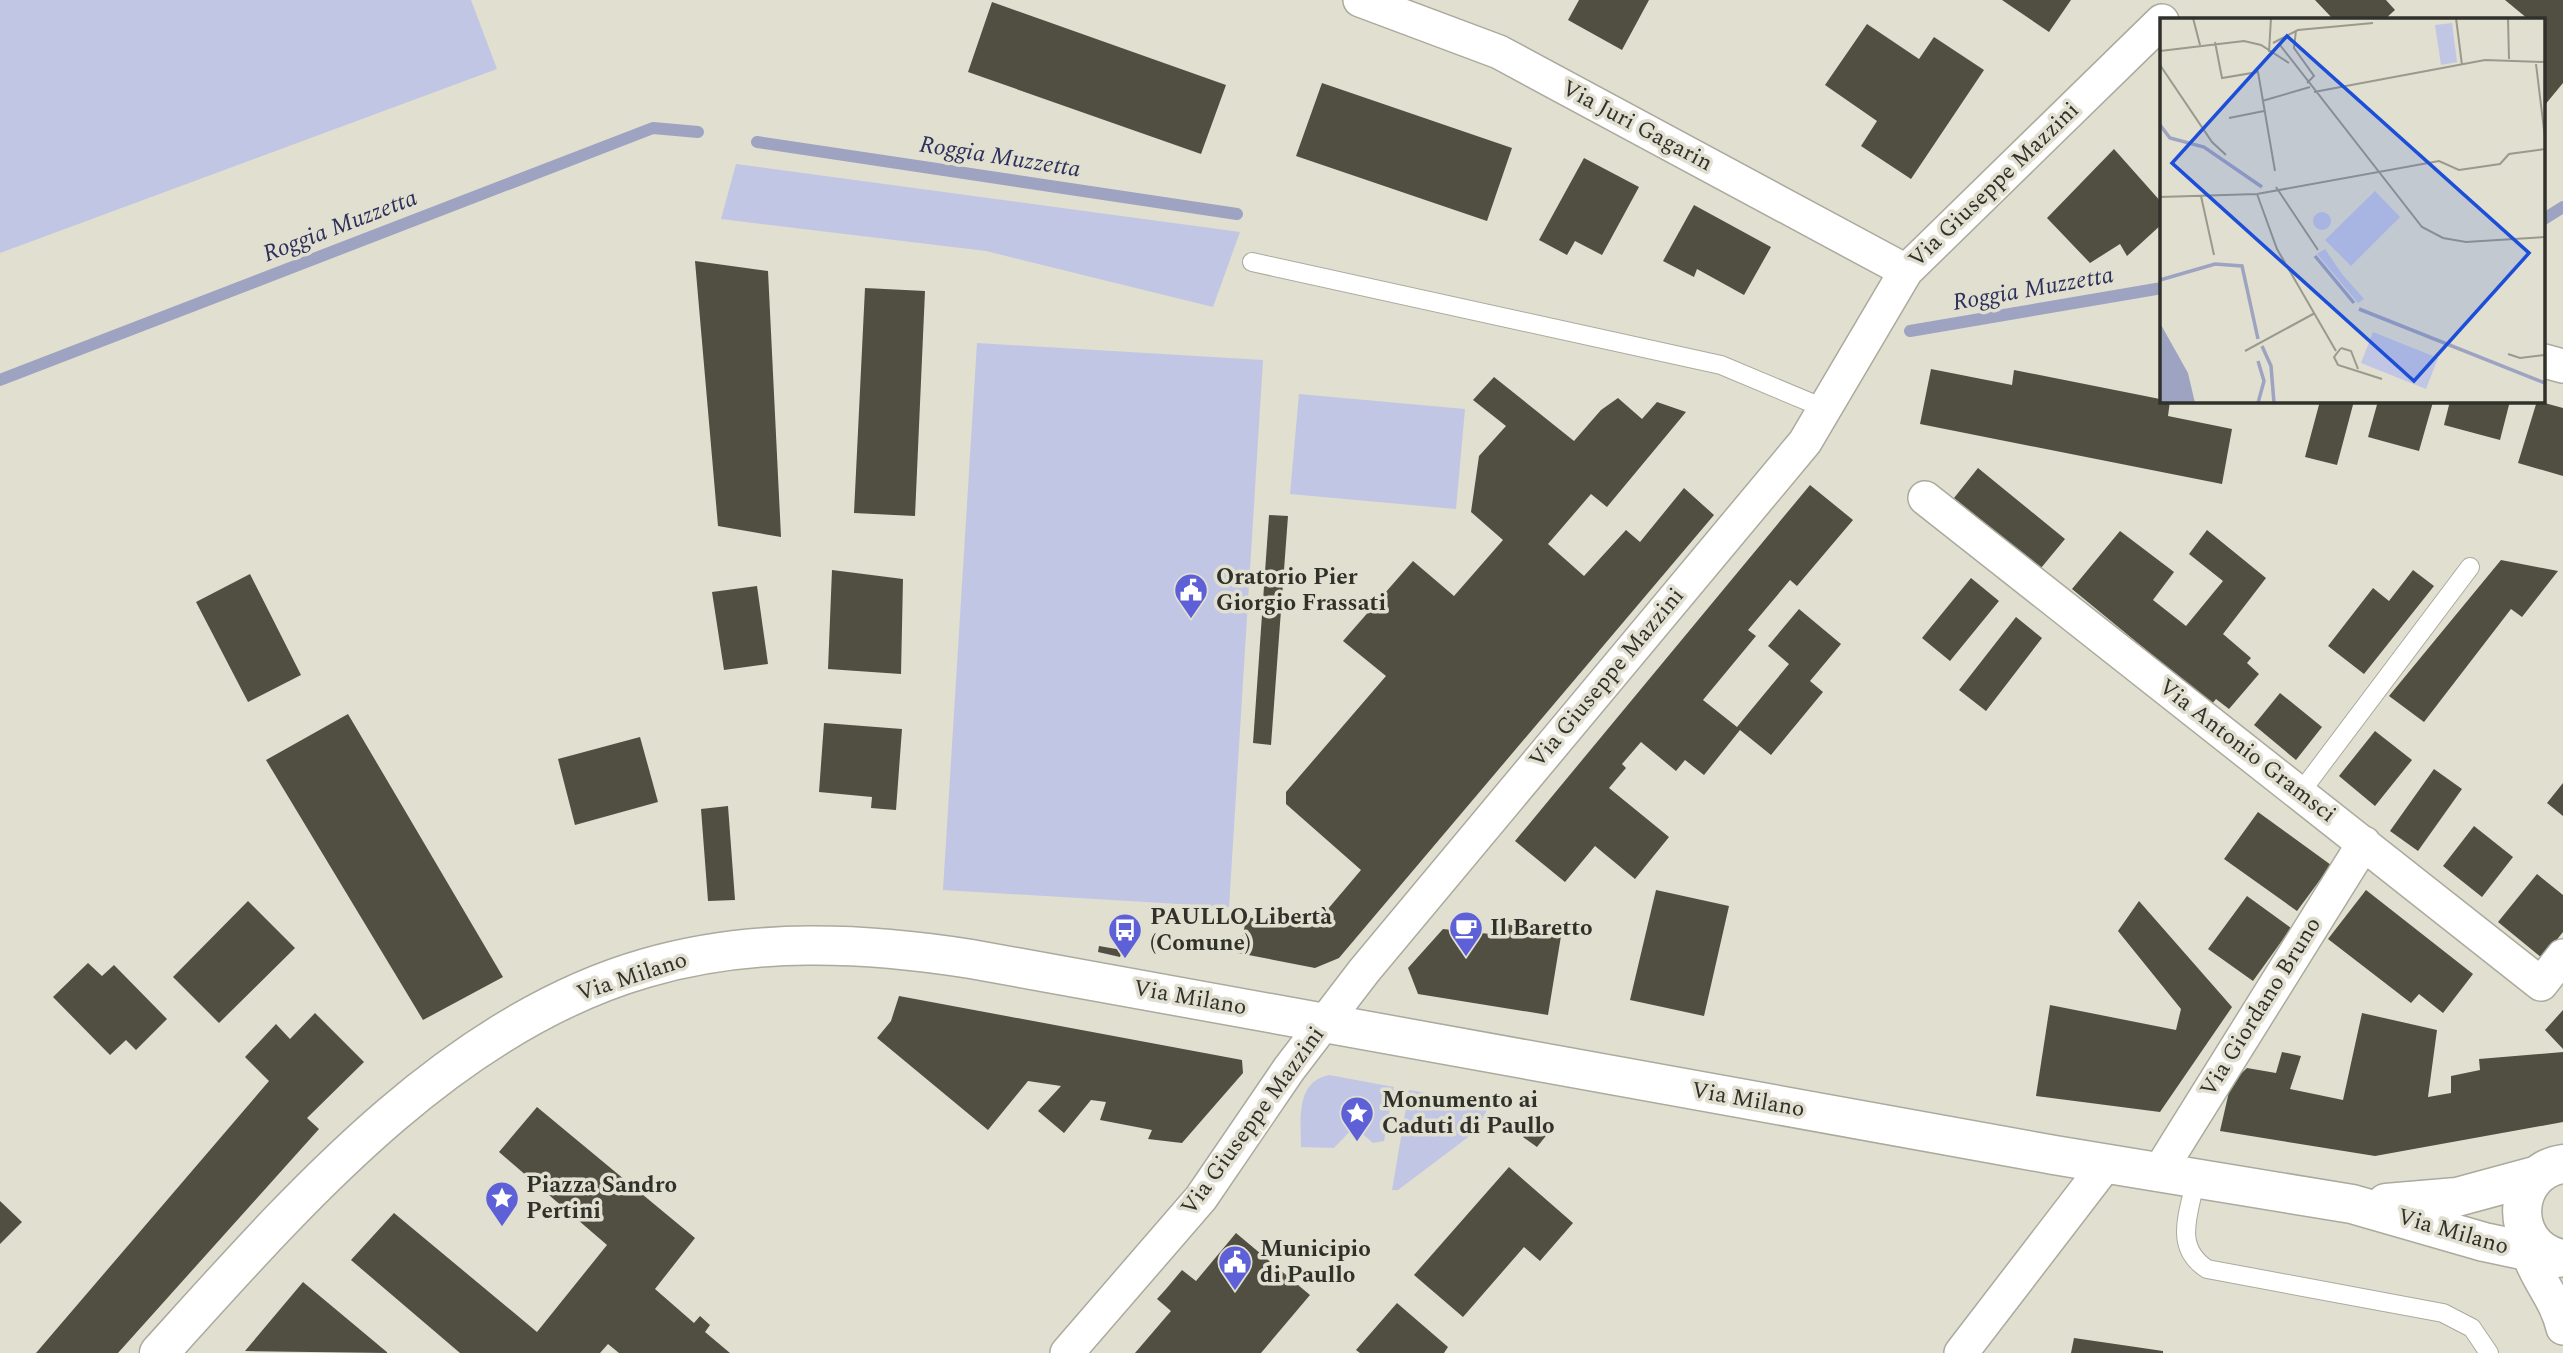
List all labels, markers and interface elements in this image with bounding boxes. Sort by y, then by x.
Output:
inset map [2160,18,2546,402]
street label: Via Juri Gagarin [1555,71,1719,181]
street label: Via Giuseppe Mazzini [1901,94,2087,276]
water label: Roggia Muzzetta [917,126,1083,188]
water label: Roggia Muzzetta [258,180,422,272]
water label: Roggia Muzzetta [1950,257,2116,321]
place label: Oratorio Pier Giorgio Frassati [1216,560,1386,621]
public building icon: Oratorio Pier Giorgio Frassati [1172,571,1210,620]
street label: Via Giuseppe Mazzini [1521,580,1693,776]
street label: Via Antonio Gramsci [2151,670,2343,832]
place label: PAULLO Libertà (Comune) [1150,900,1332,961]
cafe icon: Il Baretto [1447,909,1485,958]
street label: Via Giordano Bruno [2192,910,2330,1104]
bus stop icon: PAULLO Libertà (Comune) [1106,911,1144,960]
place label: Il Baretto [1490,911,1593,946]
street label: Via Milano [572,943,692,1011]
street label: Via Milano [1131,971,1249,1025]
street label: Via Giuseppe Mazzini [1172,1019,1334,1223]
street label: Via Milano [1689,1073,1807,1127]
place label: Monumento ai Caduti di Paullo [1382,1083,1555,1144]
place icon: Monumento ai Caduti di Paullo [1338,1094,1376,1143]
place label: Piazza Sandro Pertini [526,1168,677,1229]
place icon: Piazza Sandro Pertini [483,1179,521,1228]
street label: Via Milano [2393,1199,2513,1265]
place label: Municipio di Paullo [1260,1232,1371,1293]
public building icon: Municipio di Paullo [1216,1243,1254,1292]

